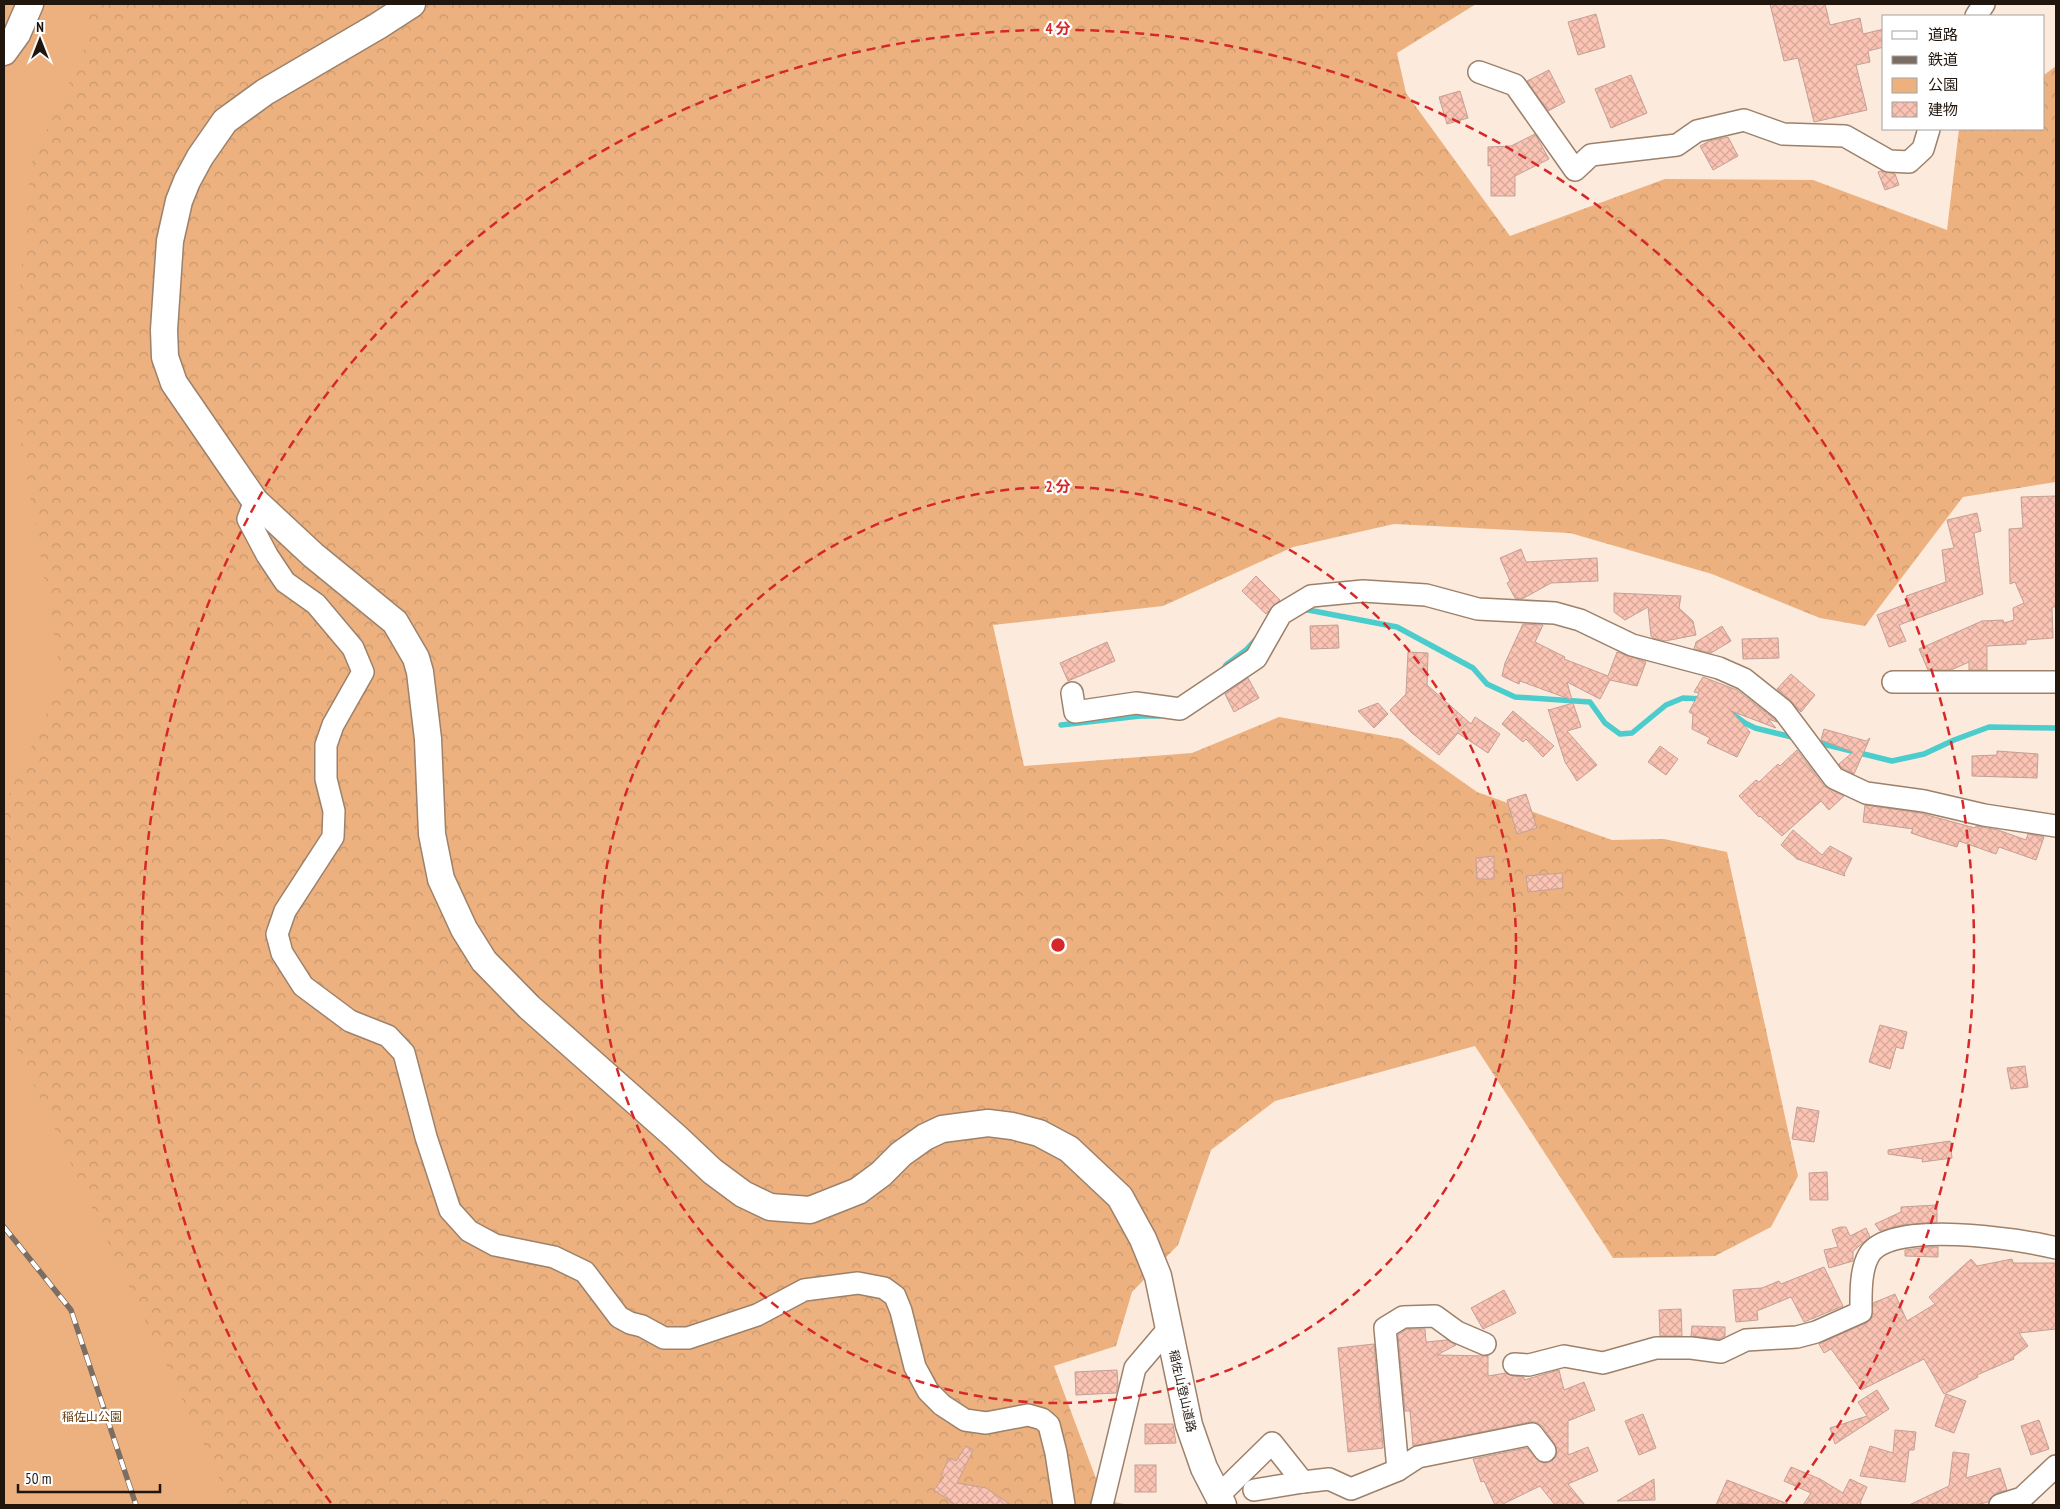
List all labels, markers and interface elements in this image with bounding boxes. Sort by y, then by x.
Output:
north arrow [15,15,65,65]
legend [1882,15,2045,130]
text: N [36,18,44,36]
text: 4 分 [1045,19,1071,38]
text: 道路 [1928,25,1958,44]
text: 鉄道 [1928,50,1958,69]
text: 公園 [1928,75,1958,94]
text: 建物 [1928,100,1958,119]
text: 2 分 [1045,477,1071,496]
centre of rings [1049,936,1067,954]
street label: 稲佐山登山道路 [1166,1348,1200,1434]
park label: 稲佐山公園 [62,1409,122,1424]
scale bar [18,1462,160,1494]
text: 50 m [25,1469,51,1488]

